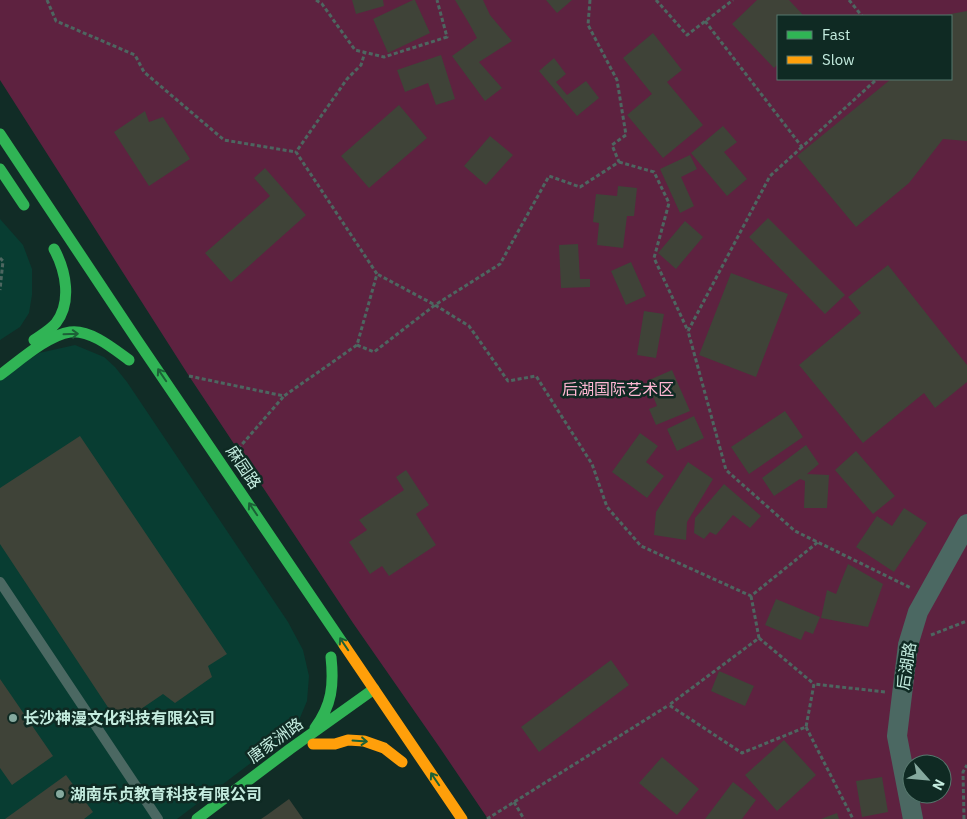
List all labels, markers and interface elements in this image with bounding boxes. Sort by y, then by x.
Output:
legend [777,15,952,80]
text: Fast [822,25,850,44]
text: Slow [822,50,855,69]
one-way arrow [63,329,79,338]
one-way arrow [157,368,167,382]
park label: 后湖国际艺术区 [562,379,674,399]
street label: 麻园路 [222,442,266,492]
one-way arrow [248,502,258,516]
one-way arrow [339,637,349,651]
street label: 后湖路 [892,641,920,691]
place label: 长沙神漫文化科技有限公司 [23,708,215,728]
marker: 长沙神漫文化科技有限公司 [7,712,19,724]
street label: 唐家洲路 [243,713,307,767]
one-way arrow [352,736,368,746]
north arrow [902,754,952,804]
one-way arrow [430,772,440,786]
text: N [928,776,949,794]
place label: 湖南乐贞教育科技有限公司 [70,784,262,804]
marker: 湖南乐贞教育科技有限公司 [54,788,66,800]

